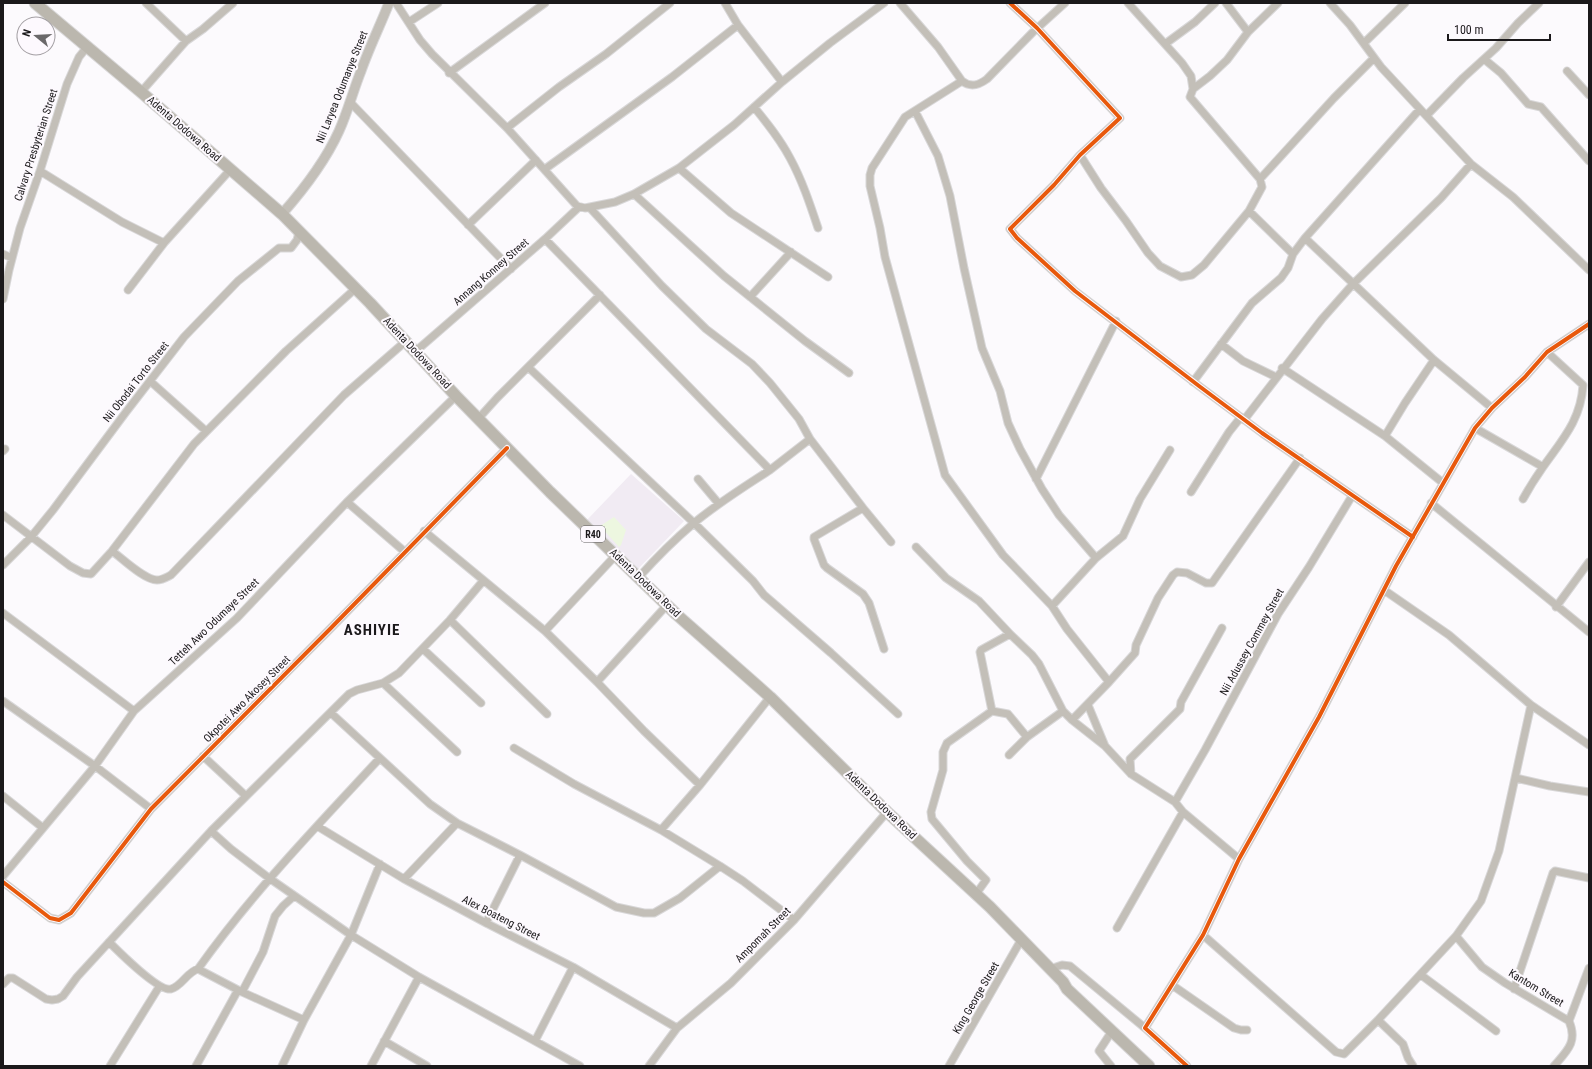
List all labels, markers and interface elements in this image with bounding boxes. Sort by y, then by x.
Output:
north arrow [16,16,56,56]
scale bar [1448,16,1550,42]
text: 100 m [1454,23,1484,37]
text: N [20,28,34,38]
street label: Nii Laryea Odumanye Street [313,29,371,145]
street label: Calvary Presbyterian Street [12,87,60,203]
street label: Adenta Dodowa Road [145,94,223,164]
street label: Annang Konney Street [451,236,531,308]
street label: Adenta Dodowa Road [380,315,454,391]
street label: Nii Obodai Torto Street [100,339,172,425]
road number: R40 [581,526,605,542]
street label: Adenta Dodowa Road [607,546,683,620]
street label: Tetteh Awo Odumaye Street [166,576,262,668]
street label: Nii Adussey Commey Street [1217,586,1287,698]
district label: ASHIYIE [344,621,400,639]
street label: Okpotei Awo Akosey Street [201,653,293,745]
street label: Adenta Dodowa Road [843,768,919,842]
street label: Alex Boateng Street [460,893,542,943]
street label: Ampomah Street [733,905,793,965]
street label: King George Street [950,960,1002,1036]
street label: Kantom Street [1506,966,1566,1010]

